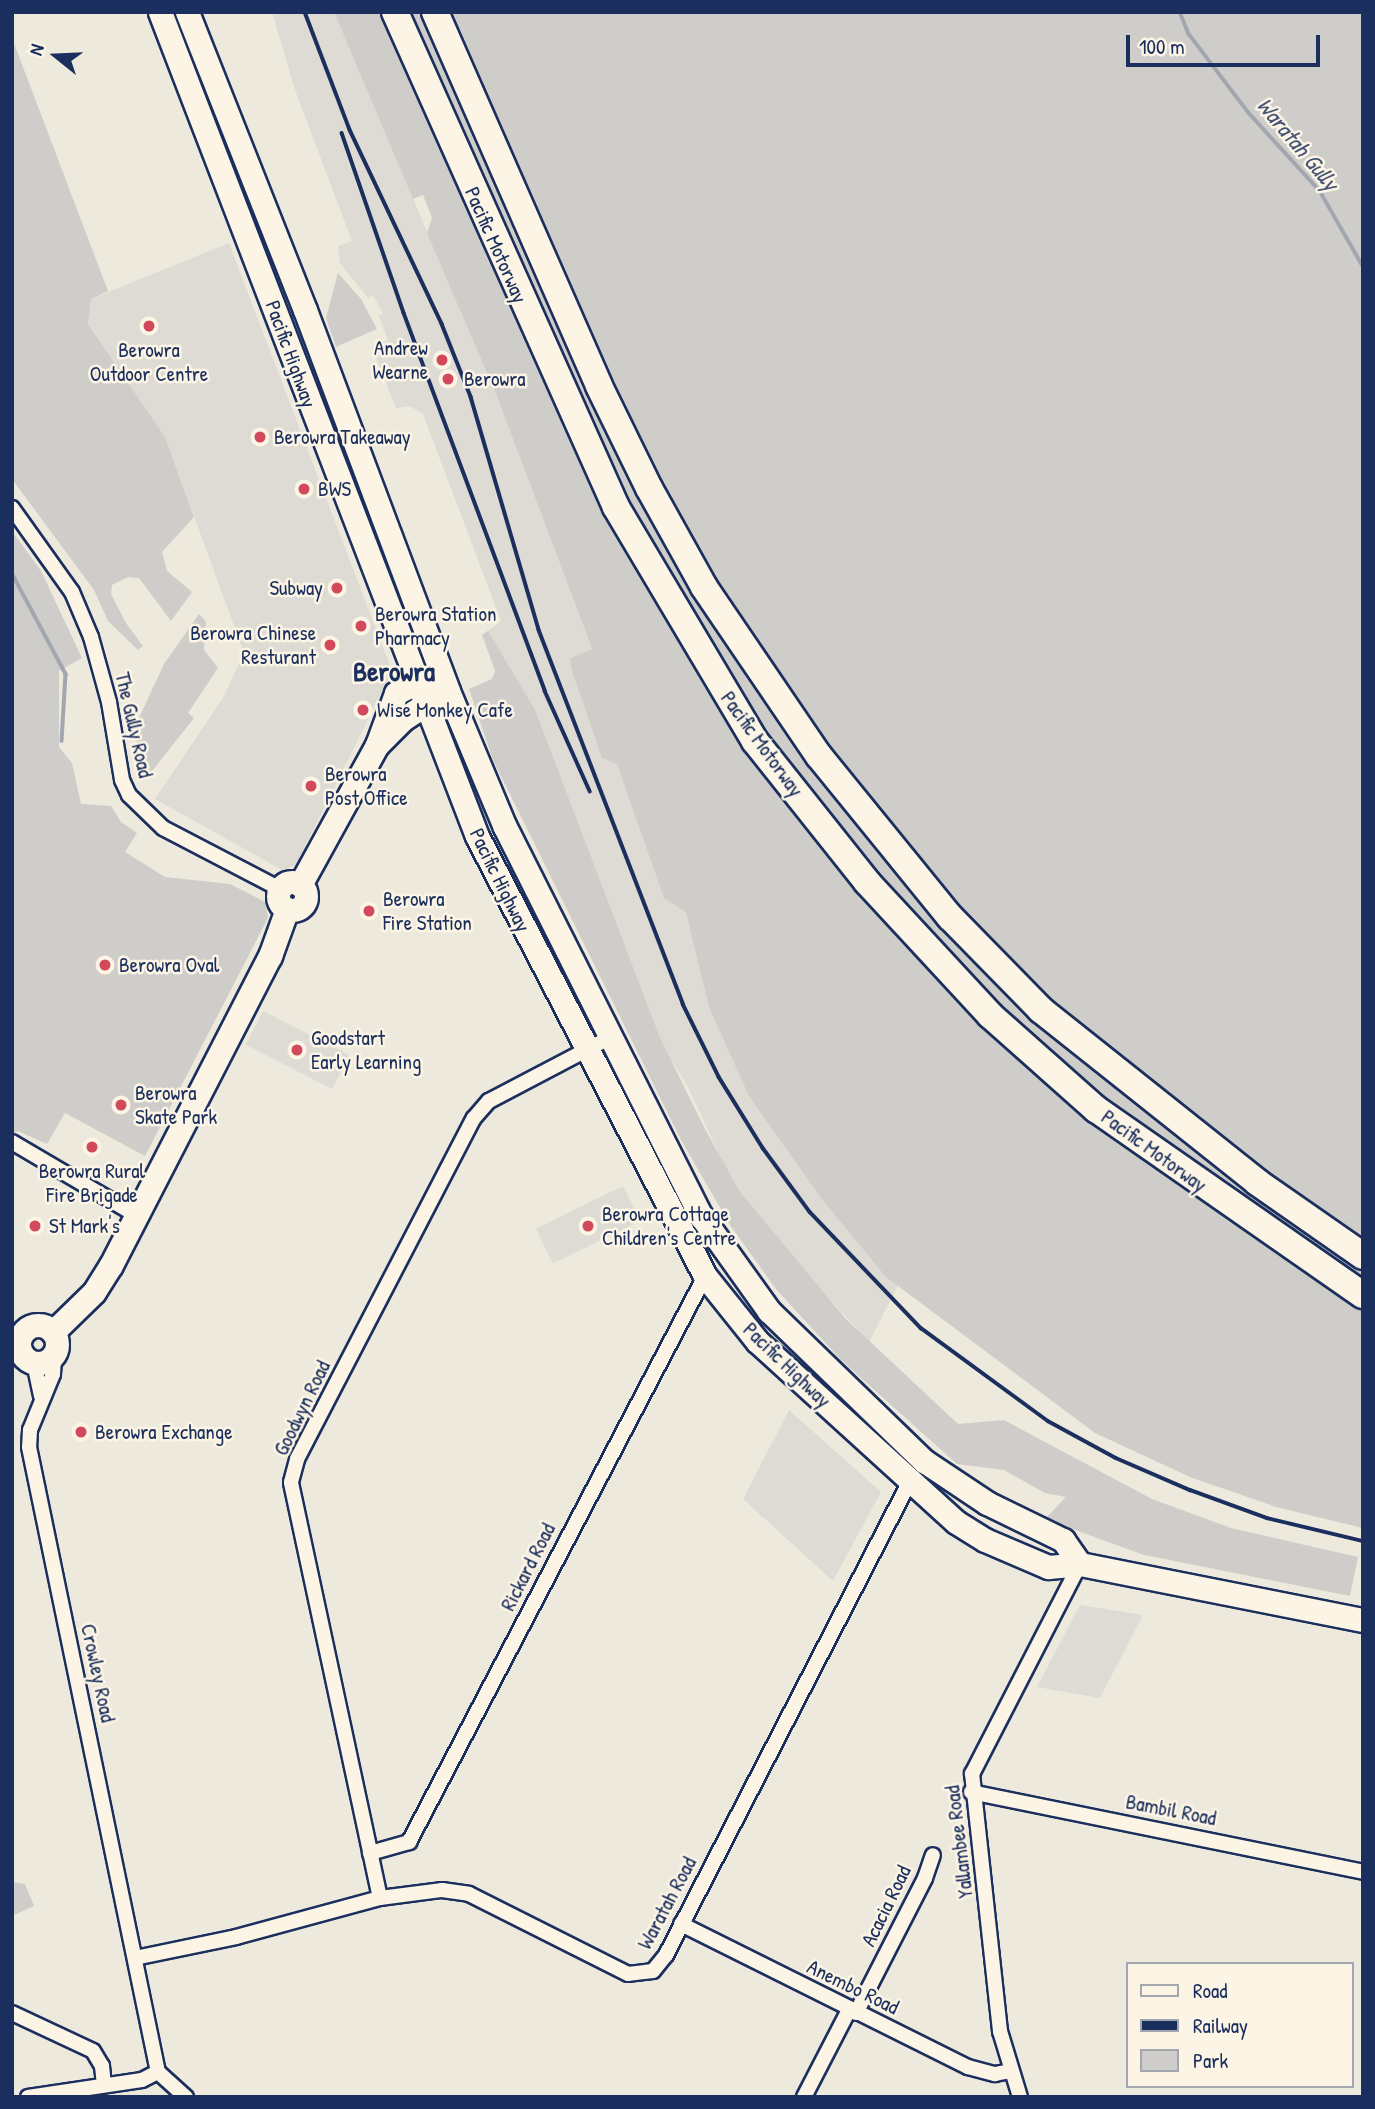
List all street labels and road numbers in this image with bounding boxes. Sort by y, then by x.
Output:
street label: Pacific Motorway [459,183,533,307]
street label: Pacific Highway [260,297,322,411]
street label: The Gully Road [110,670,158,780]
street label: Pacific Motorway [715,686,809,802]
street label: Pacific Highway [464,824,536,936]
street label: Pacific Motorway [1096,1104,1212,1198]
street label: Pacific Highway [738,1317,836,1413]
street label: Goodwyn Road [268,1356,336,1460]
street label: Rickard Road [495,1519,561,1615]
street label: Crowley Road [75,1622,121,1724]
street label: Yallambee Road [940,1784,978,1900]
street label: Bambil Road [1124,1789,1218,1831]
street label: Waratah Road [632,1852,702,1954]
street label: Acacia Road [856,1861,916,1951]
street label: Anembo Road [803,1954,903,2020]

